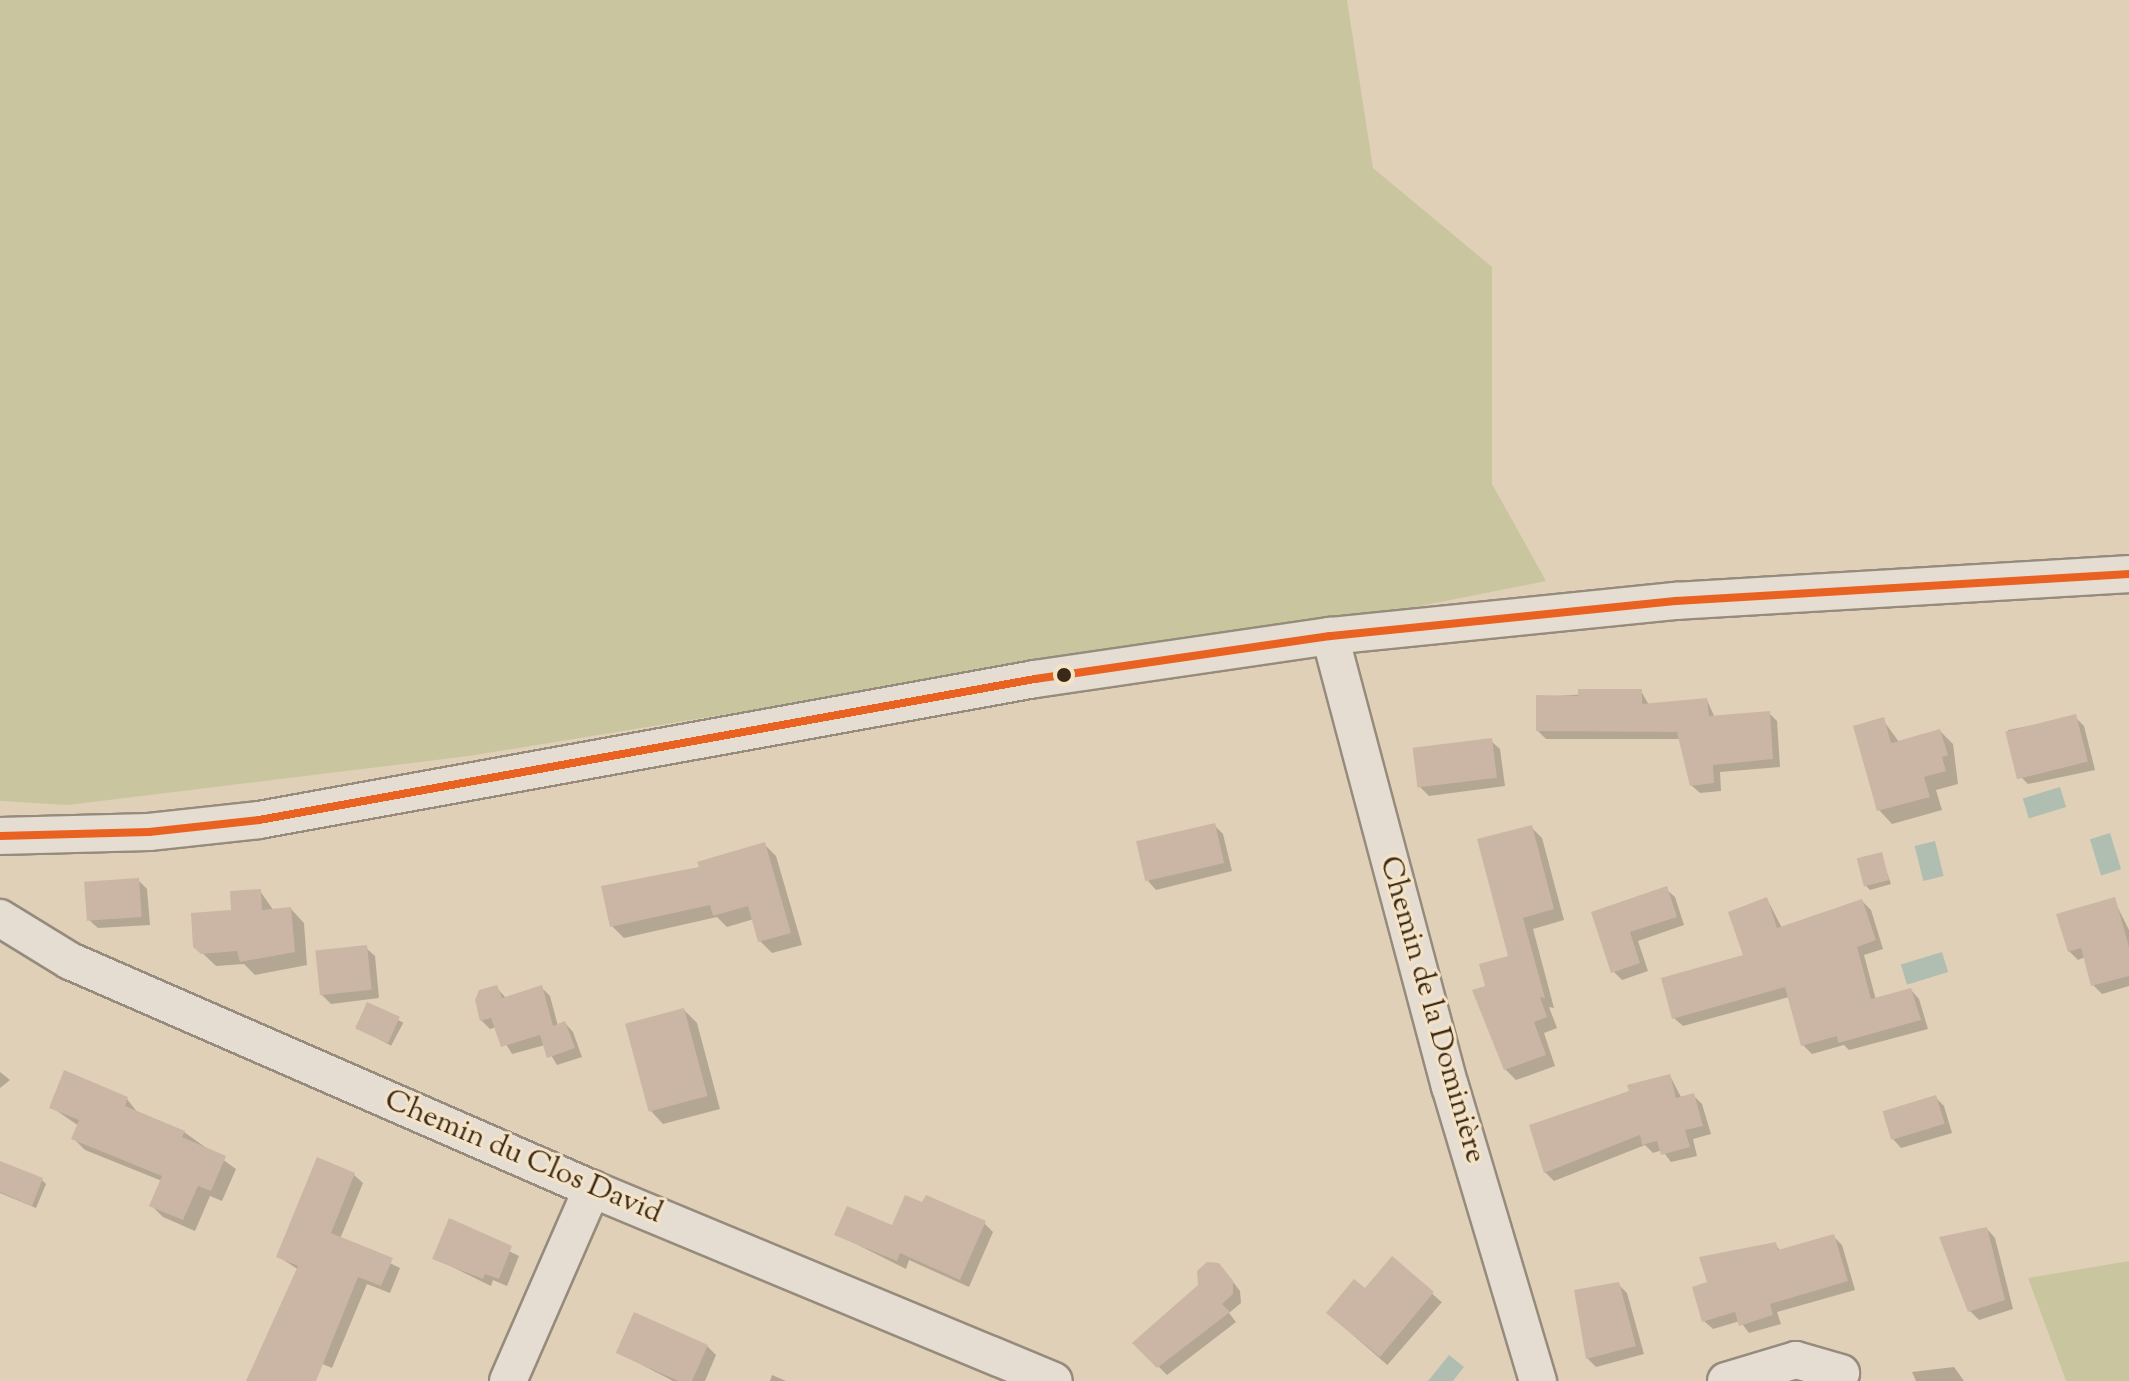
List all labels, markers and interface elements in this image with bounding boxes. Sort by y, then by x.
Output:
unlabelled marker [1056,667,1072,683]
street label: Chemin de la Dominière [1370,853,1492,1167]
street label: Chemin du Clos David [379,1083,667,1233]

